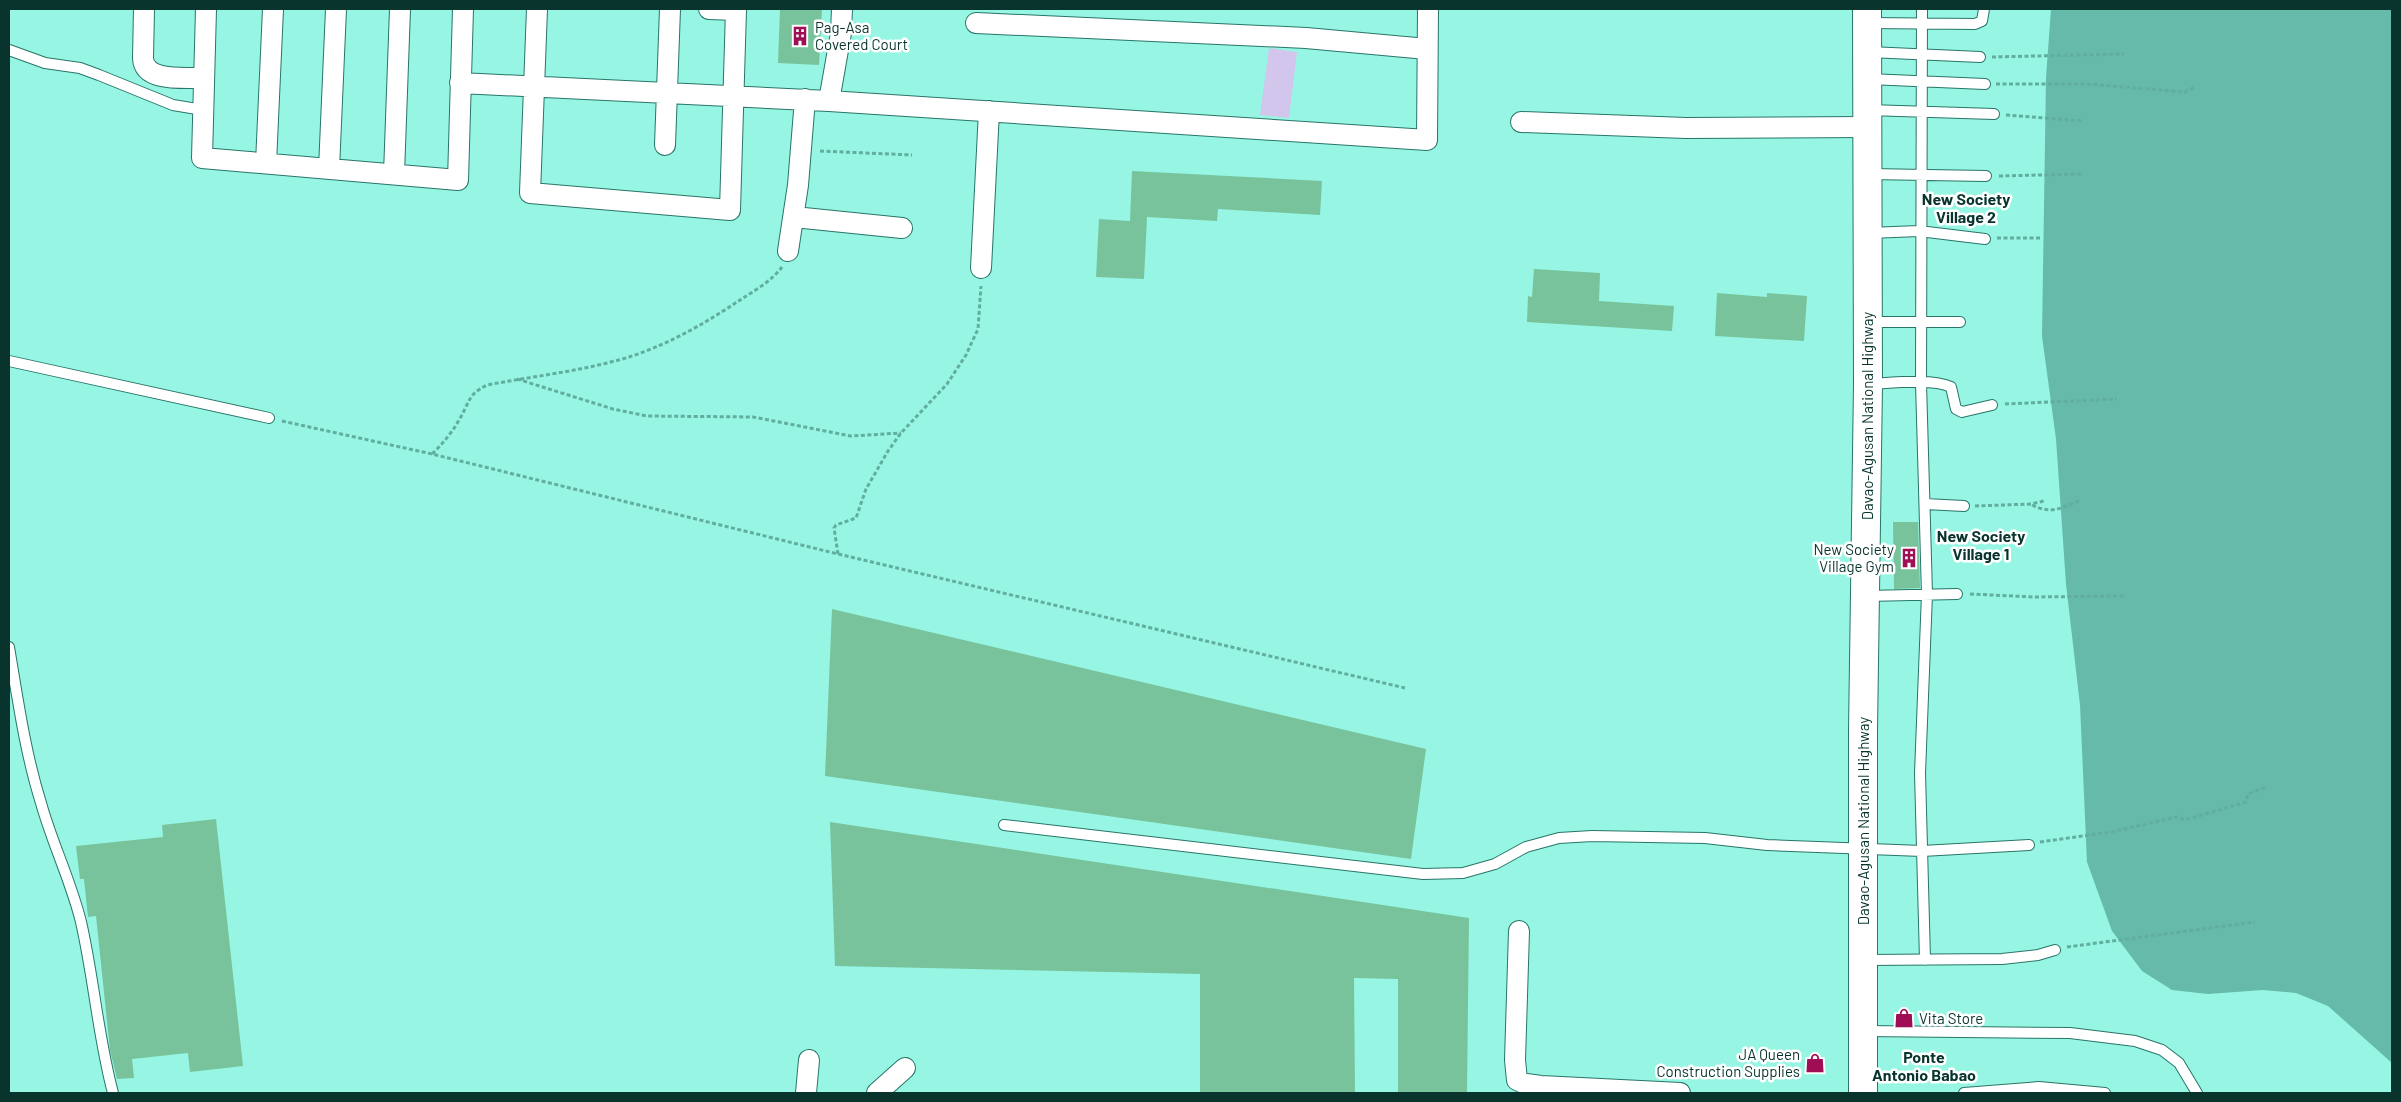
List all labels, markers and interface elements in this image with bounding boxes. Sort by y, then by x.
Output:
place label: Pag-Asa Covered Court [815,18,908,53]
building icon: Pag-Asa Covered Court [789,25,811,47]
district label: New Society Village 2 [1922,189,2010,226]
street label: Davao-Agusan National Highway [1858,312,1876,520]
district label: New Society Village 1 [1937,526,2025,563]
place label: New Society Village Gym [1813,540,1894,575]
building icon: New Society Village Gym [1898,547,1920,569]
street label: Davao-Agusan National Highway [1854,717,1872,925]
shop icon: Vita Store [1893,1007,1915,1029]
place label: Vita Store [1919,1009,1983,1027]
place label: JA Queen Construction Supplies [1656,1045,1800,1080]
district label: Ponte Antonio Babao [1872,1047,1976,1084]
shop icon: JA Queen Construction Supplies [1804,1052,1826,1074]

